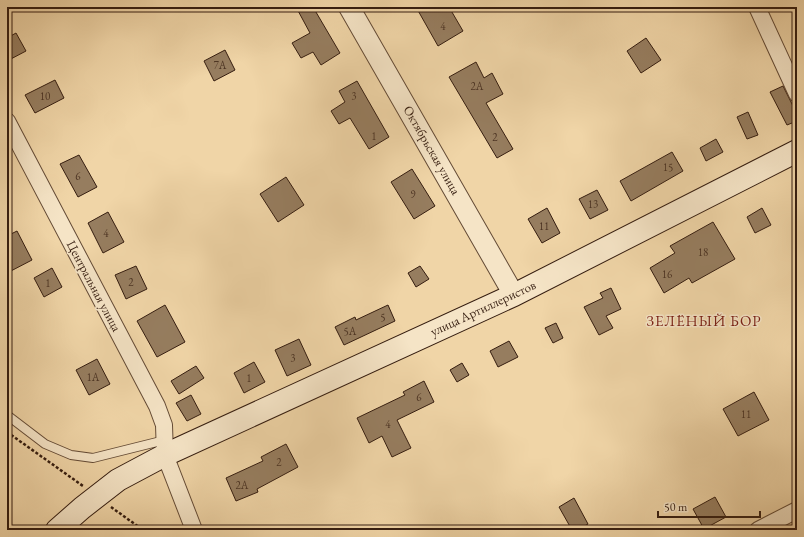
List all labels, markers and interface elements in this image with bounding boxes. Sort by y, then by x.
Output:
house number: 4 [440,19,446,33]
house number: 7А [214,58,227,72]
house number: 2А [471,79,484,93]
house number: 10 [40,89,50,103]
house number: 3 [351,89,357,103]
street label: Октябрьская улица [400,102,465,198]
house number: 1 [371,129,377,143]
house number: 2 [492,130,498,144]
house number: 15 [663,160,673,174]
house number: 6 [75,169,81,183]
house number: 9 [410,187,416,201]
house number: 13 [588,197,598,211]
house number: 11 [539,219,549,233]
house number: 4 [103,226,109,240]
street label: Центральная улица [63,237,126,335]
house number: 18 [698,245,708,259]
house number: 16 [662,267,673,281]
house number: 2 [128,275,134,289]
house number: 1 [45,276,51,290]
street label: улица Артиллеристов [427,276,539,340]
house number: 5 [380,310,386,324]
district label: ЗЕЛЁНЫЙ БОР [646,311,762,330]
house number: 5А [344,324,357,338]
house number: 3 [290,351,296,365]
house number: 1А [87,370,100,384]
house number: 1 [246,371,252,385]
house number: 6 [416,390,422,404]
house number: 11 [741,407,751,421]
house number: 4 [385,417,391,431]
house number: 2 [276,455,282,469]
house number: 2А [236,478,249,492]
scale bar [658,493,760,519]
text: 50 m [664,499,688,515]

